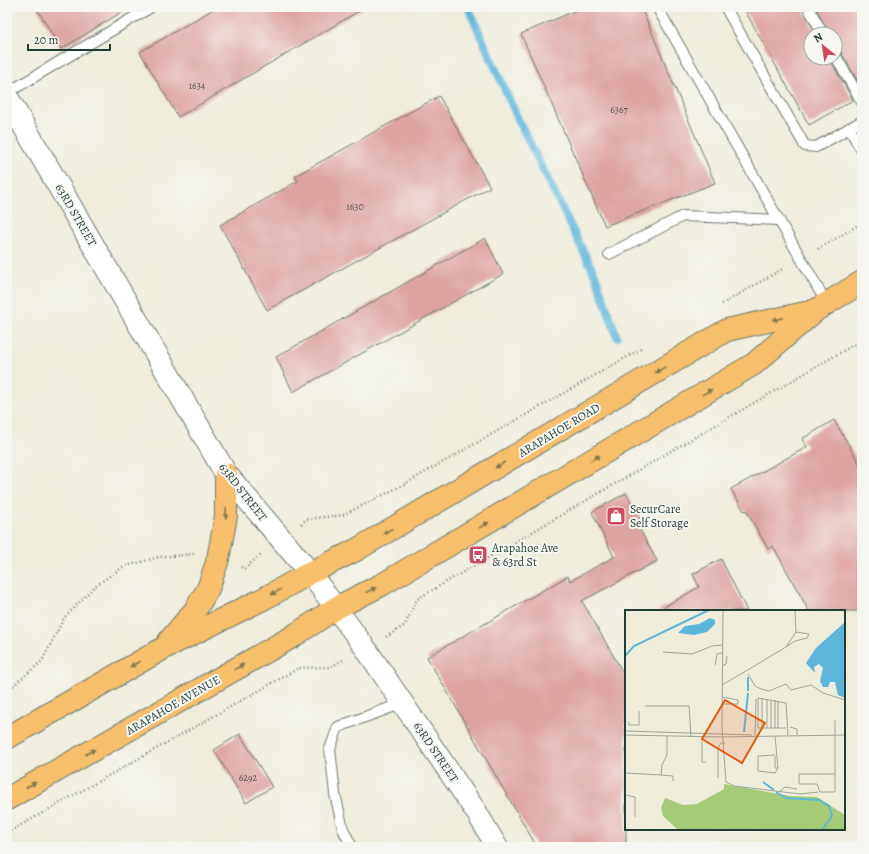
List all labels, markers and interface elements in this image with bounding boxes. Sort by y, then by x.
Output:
scale bar [28,26,110,52]
north arrow [803,26,843,66]
text: N [811,29,825,46]
text: 20 m [34,32,58,48]
house number: 1634 [189,79,206,92]
house number: 6367 [610,103,629,116]
street label: 63RD STREET [52,181,101,250]
house number: 1630 [346,200,364,213]
one-way arrow [772,316,784,322]
one-way arrow [654,366,666,373]
one-way arrow [701,388,713,395]
street label: ARAPAHOE ROAD [514,399,603,461]
one-way arrow [589,455,601,462]
street label: 63RD STREET [215,460,271,525]
one-way arrow [495,461,505,469]
place label: SecurCare Self Storage [630,501,689,531]
shop icon: SecurCare Self Storage [605,505,627,527]
one-way arrow [222,507,229,519]
one-way arrow [478,521,490,528]
one-way arrow [382,528,394,535]
place label: Arapahoe Ave & 63rd St [491,540,558,570]
bus stop icon: Arapahoe Ave & 63rd St [467,544,489,566]
one-way arrow [365,587,377,593]
one-way arrow [270,589,282,596]
inset map [625,610,845,830]
one-way arrow [129,661,141,668]
one-way arrow [233,664,245,671]
street label: ARAPAHOE AVENUE [122,671,223,739]
street label: 63RD STREET [410,719,462,786]
one-way arrow [84,749,96,756]
house number: 6292 [239,771,258,784]
one-way arrow [26,782,37,789]

